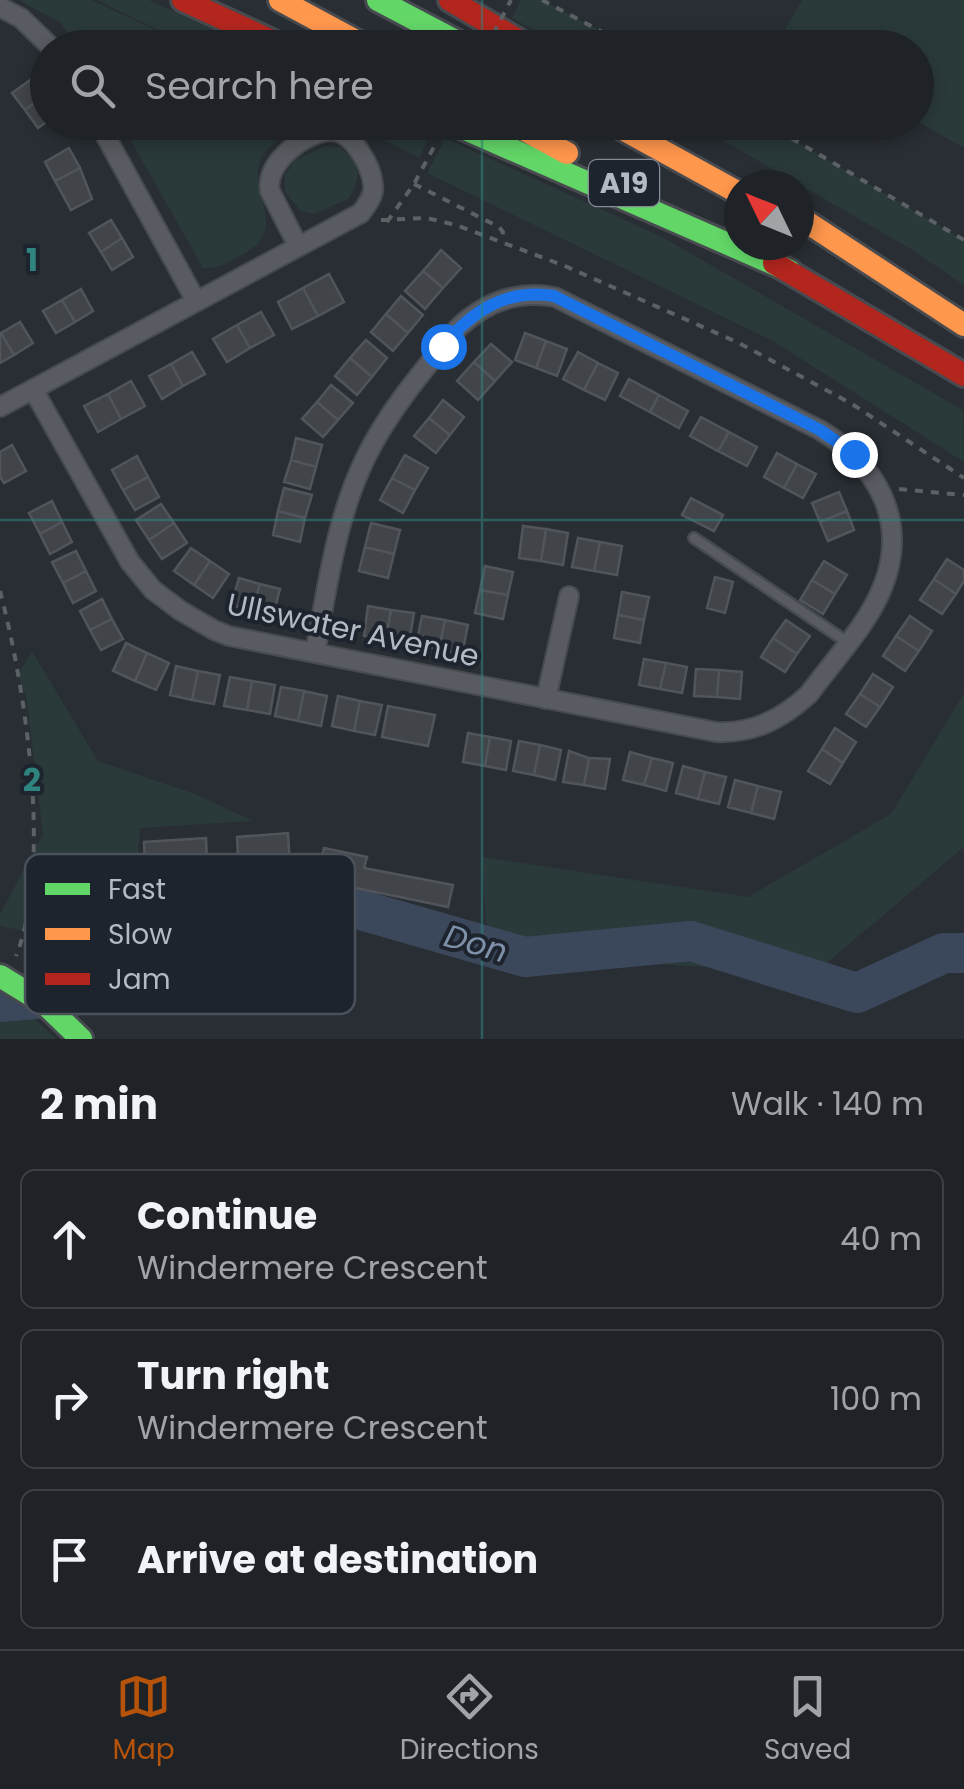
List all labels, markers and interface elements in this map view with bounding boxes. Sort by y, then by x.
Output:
search box [30,30,934,140]
icon: search [65,58,120,113]
text: Search here [145,59,374,112]
road number: A19 [589,160,659,206]
north arrow [724,170,814,260]
text: 1 [26,237,38,282]
route start [421,324,467,370]
route end [832,432,878,478]
street label: Ullswater Avenue [223,582,483,678]
text: 2 [23,757,41,802]
legend [25,854,355,1014]
text: Fast [108,870,166,909]
water label: Don [439,913,513,973]
text: Slow [108,915,172,954]
text: Jam [108,960,171,999]
text: 2 min [40,1075,158,1134]
text: Walk · 140 m [731,1081,924,1126]
text: Continue [137,1189,317,1242]
icon: ahead [42,1212,97,1267]
text: 40 m [840,1216,922,1261]
text: Windermere Crescent [137,1245,488,1290]
text: Turn right [137,1349,329,1402]
icon: right [42,1372,97,1427]
text: 100 m [830,1376,922,1421]
text: Windermere Crescent [137,1405,488,1450]
icon: arrive [42,1532,97,1587]
text: Arrive at destination [137,1533,538,1586]
tab: Map [113,1669,175,1771]
tab: Directions [400,1669,539,1771]
tab: Saved [764,1669,851,1771]

